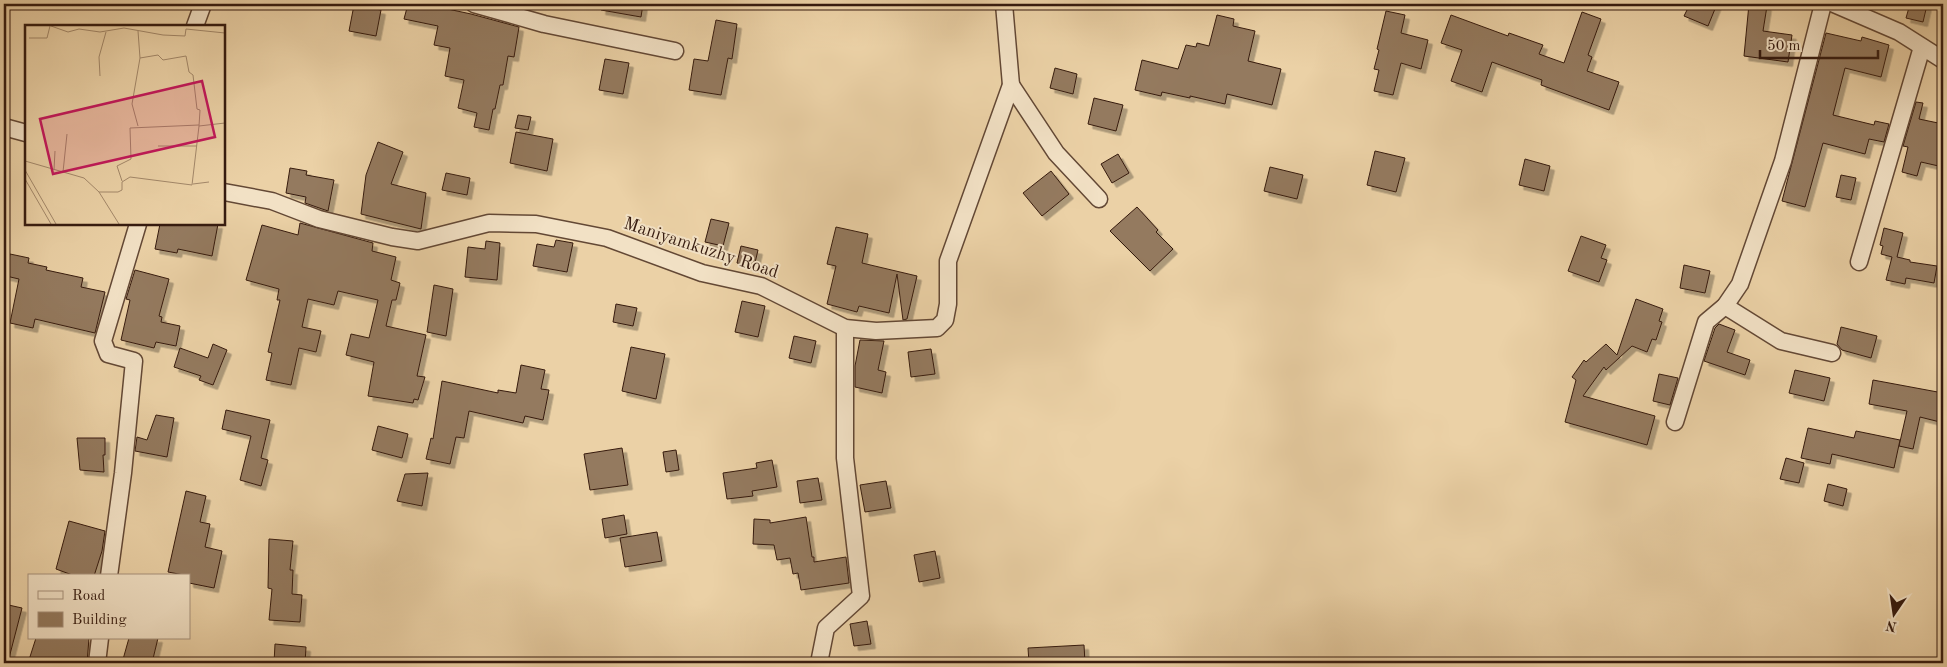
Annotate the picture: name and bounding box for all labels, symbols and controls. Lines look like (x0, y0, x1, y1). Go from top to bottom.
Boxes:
inset map (25, 25, 225, 225)
scale bar (1760, 28, 1877, 60)
text: 50 m (1767, 39, 1801, 54)
street label: Maniyamkuzhy Road (621, 214, 781, 282)
legend (28, 574, 190, 640)
text: Road (72, 589, 106, 604)
north arrow (1870, 590, 1920, 640)
text: Building (72, 613, 127, 628)
text: N (1884, 618, 1898, 634)

